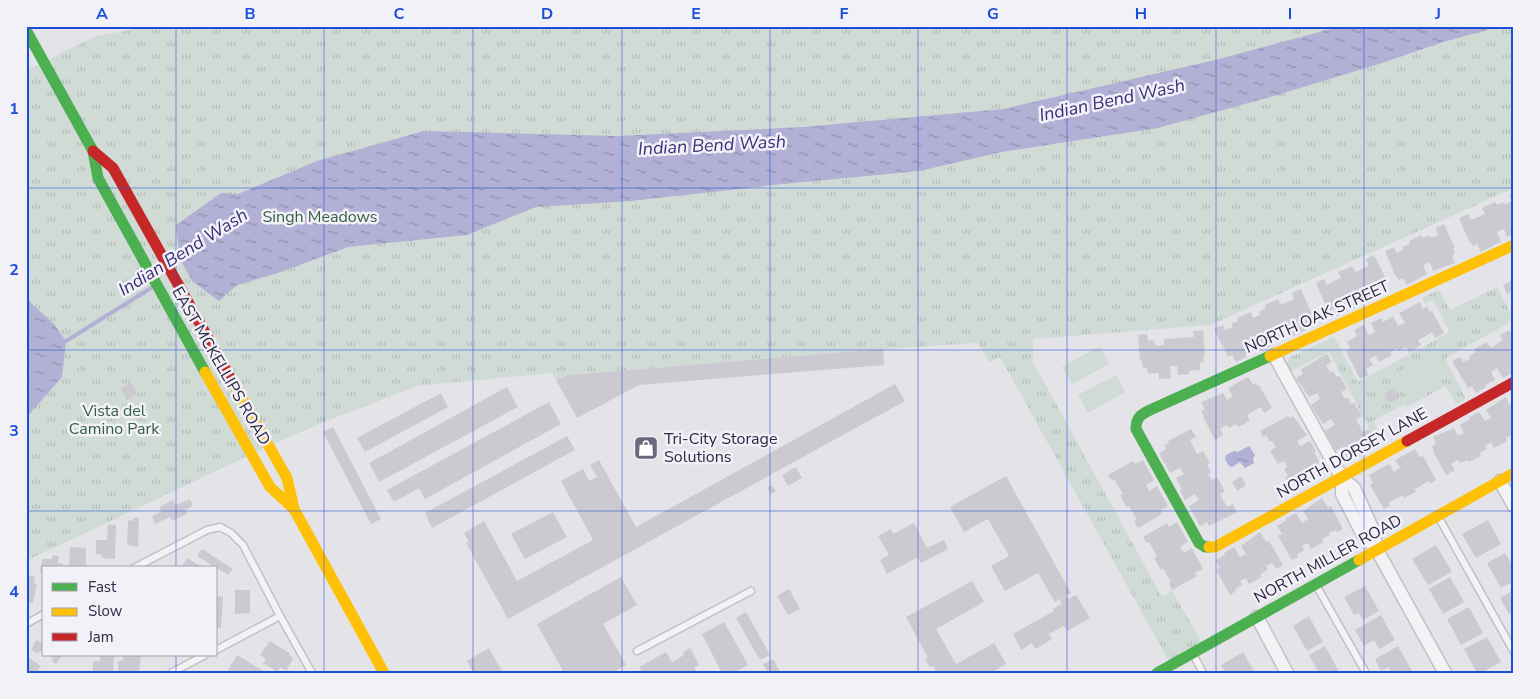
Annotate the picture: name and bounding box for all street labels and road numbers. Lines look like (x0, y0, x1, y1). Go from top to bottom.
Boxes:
street label: NORTH OAK STREET (1241, 275, 1393, 359)
street label: EAST MCKELLIPS ROAD (167, 283, 275, 449)
street label: NORTH DORSEY LANE (1273, 402, 1431, 504)
street label: NORTH MILLER ROAD (1250, 509, 1406, 609)

